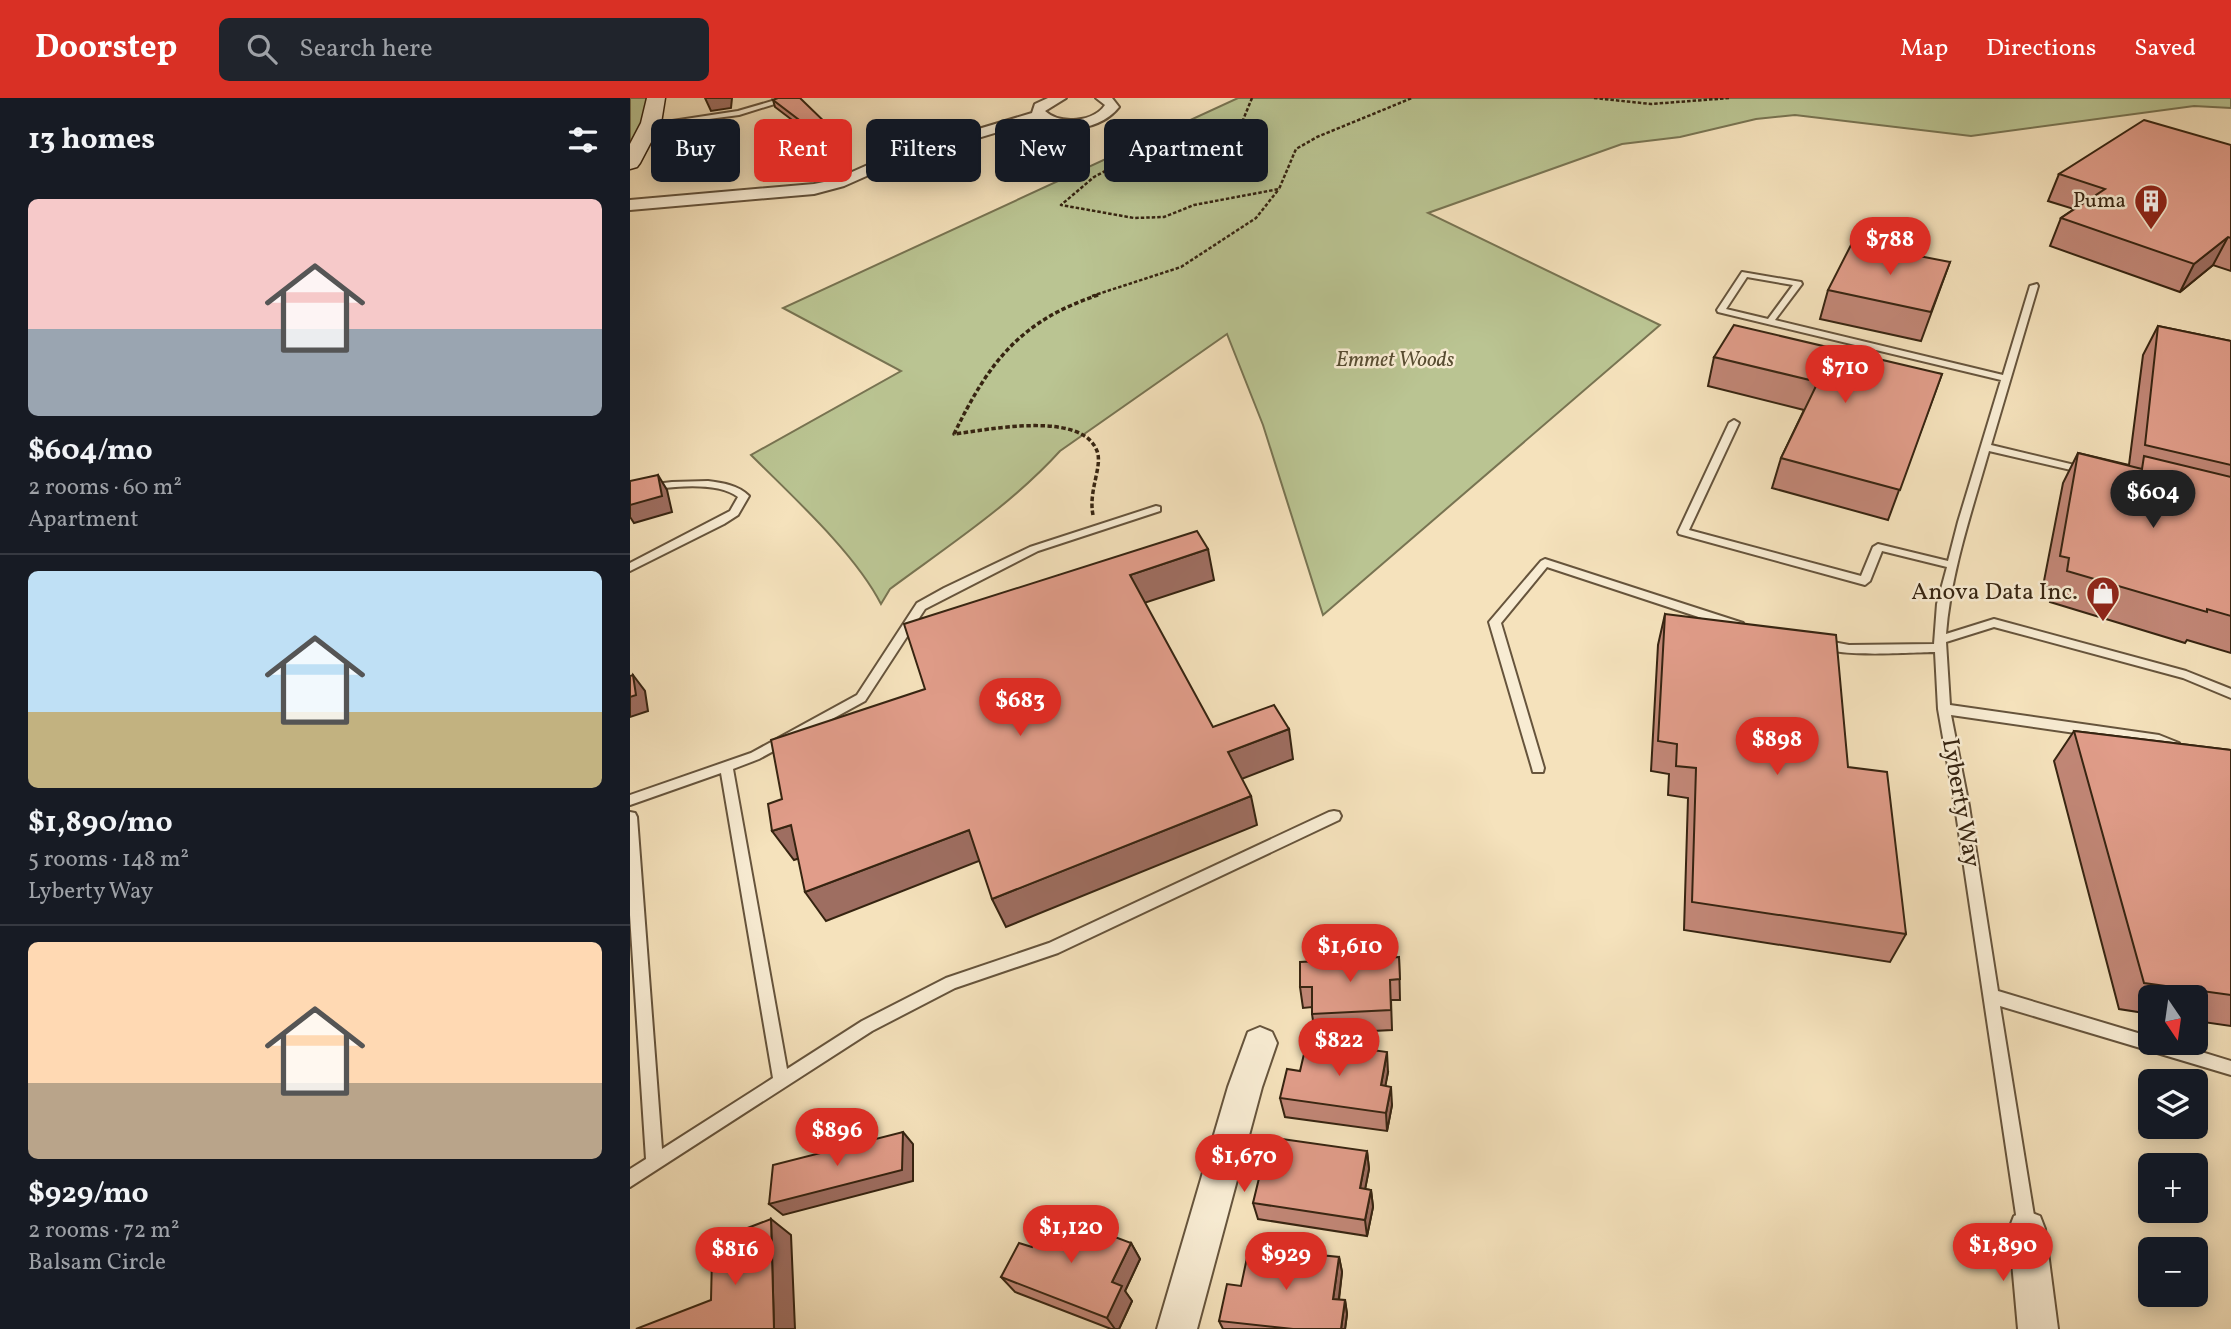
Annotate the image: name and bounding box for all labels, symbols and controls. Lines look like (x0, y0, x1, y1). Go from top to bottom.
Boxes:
search box (219, 18, 709, 81)
text: Doorstep (35, 26, 177, 72)
icon: search (243, 30, 281, 68)
text: Search here (299, 31, 433, 67)
text: Map (1900, 32, 1948, 66)
text: Directions (1986, 32, 2096, 66)
text: Saved (2134, 32, 2196, 66)
text: 13 homes (28, 119, 155, 161)
chip: Buy (651, 119, 740, 182)
chip: Rent (754, 119, 852, 182)
chip: Filters (866, 119, 981, 182)
chip: New (995, 119, 1090, 182)
chip: Apartment (1104, 119, 1268, 182)
icon: filters (564, 121, 602, 159)
building icon: Puma (2132, 182, 2170, 231)
place label: Puma (2073, 187, 2126, 216)
pin: $788 (1849, 218, 1931, 277)
text: $788 (1866, 224, 1914, 256)
icon: home (252, 245, 378, 371)
pin: $710 (1804, 345, 1886, 405)
park label: Emmet Woods (1336, 346, 1455, 375)
text: $710 (1821, 352, 1869, 384)
text: $604/mo (28, 430, 153, 472)
pin: $604 (2112, 470, 2194, 530)
text: 2 rooms · 60 m² (28, 472, 182, 504)
text: $604 (2126, 477, 2180, 509)
text: Apartment (28, 504, 139, 536)
shop icon: Anova Data Inc. (2084, 574, 2122, 623)
place label: Anova Data Inc. (1911, 576, 2078, 610)
icon: home (252, 617, 378, 743)
pin: $683 (979, 678, 1061, 738)
text: $683 (995, 685, 1045, 717)
pin: $898 (1736, 718, 1818, 777)
text: $898 (1752, 724, 1802, 756)
street label: Lyberty Way (1932, 736, 1988, 870)
text: $1,890/mo (28, 802, 173, 844)
text: 5 rooms · 148 m² (28, 844, 189, 876)
text: Lyberty Way (28, 876, 153, 908)
pin: $1,610 (1293, 924, 1407, 984)
text: $1,610 (1318, 931, 1382, 963)
north arrow (2138, 985, 2208, 1055)
map controls (2138, 985, 2208, 1307)
icon: home (252, 988, 378, 1114)
pin: $822 (1298, 1018, 1380, 1078)
text: $822 (1314, 1025, 1364, 1057)
button: layers (2138, 1069, 2208, 1139)
pin: $896 (796, 1108, 878, 1168)
text: $896 (811, 1115, 863, 1147)
pin: $1,670 (1187, 1134, 1301, 1194)
text: $1,670 (1211, 1141, 1277, 1173)
button: + (2138, 1153, 2208, 1223)
text: $929/mo (28, 1173, 149, 1215)
pin: $1,120 (1014, 1206, 1128, 1265)
text: $1,120 (1039, 1212, 1103, 1244)
text: 2 rooms · 72 m² (28, 1215, 179, 1247)
pin: $1,890 (1946, 1224, 2060, 1283)
pin: $816 (694, 1228, 776, 1287)
text: $1,890 (1969, 1230, 2037, 1262)
pin: $929 (1245, 1232, 1327, 1292)
text: $816 (711, 1234, 759, 1266)
button: − (2138, 1237, 2208, 1307)
text: $929 (1261, 1239, 1311, 1271)
text: Balsam Circle (28, 1247, 166, 1279)

